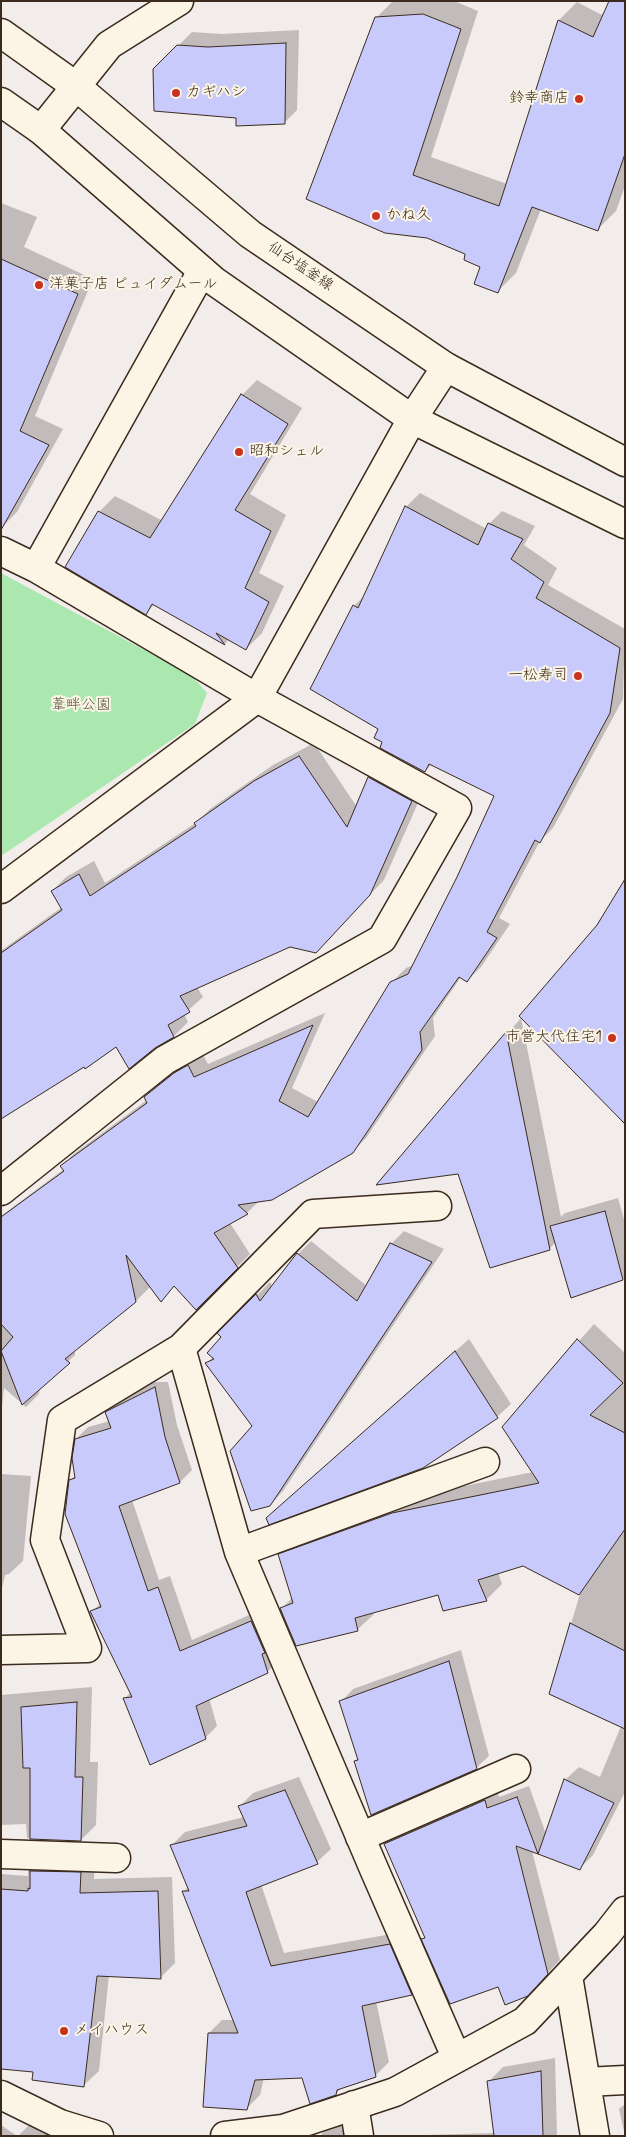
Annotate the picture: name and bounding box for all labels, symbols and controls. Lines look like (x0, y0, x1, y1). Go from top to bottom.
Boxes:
place label: カギハシ (186, 84, 246, 102)
marker: カギハシ (170, 87, 182, 99)
place label: 鈴幸商店 (509, 90, 569, 108)
marker: 鈴幸商店 (573, 93, 585, 105)
place label: かね久 (386, 207, 431, 225)
marker: かね久 (370, 210, 382, 222)
street label: 仙台塩釜線 (264, 239, 336, 295)
place label: 洋菓子店 ピュイダムール (49, 276, 217, 294)
marker: 洋菓子店 ピュイダムール (33, 279, 45, 291)
place label: 昭和シェル (249, 443, 324, 461)
marker: 昭和シェル (233, 446, 245, 458)
place label: 一松寿司 (508, 667, 568, 685)
marker: 一松寿司 (572, 670, 584, 682)
park label: 葦畔公園 (51, 697, 111, 715)
place label: 市営大代住宅1 (505, 1029, 602, 1047)
marker: 市営大代住宅1 (606, 1032, 618, 1044)
place label: メイハウス (74, 2022, 149, 2040)
marker: メイハウス (58, 2025, 70, 2037)

